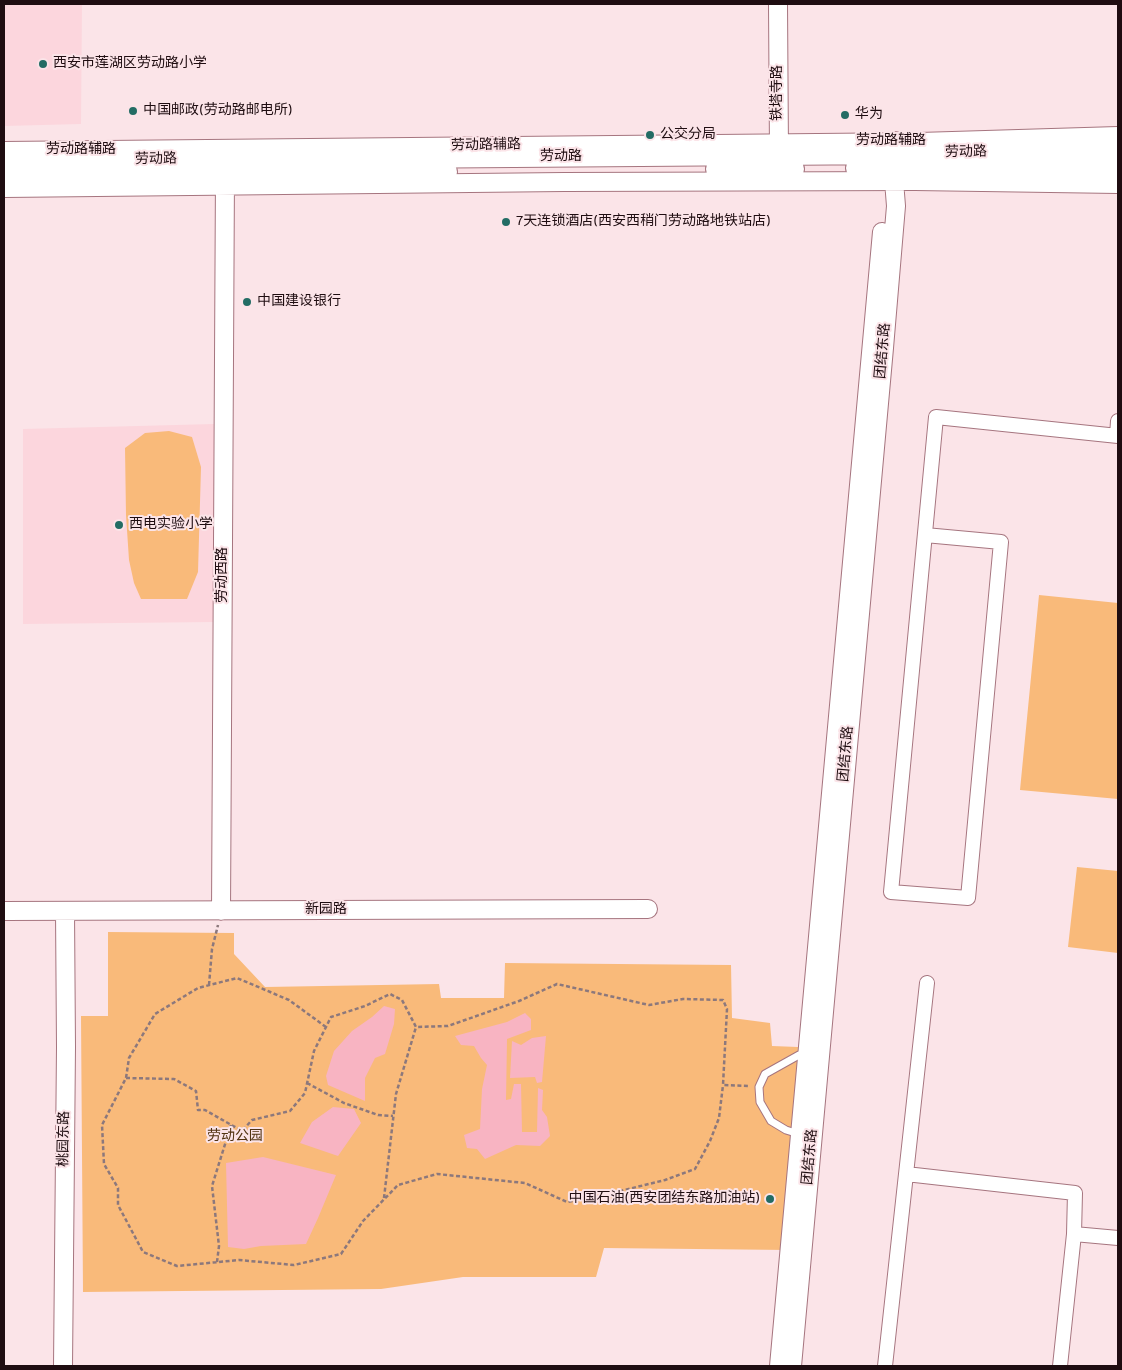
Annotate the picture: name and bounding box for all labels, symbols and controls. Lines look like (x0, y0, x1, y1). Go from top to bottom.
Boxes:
place label: 西安市莲湖区劳动路小学 (53, 56, 207, 72)
marker: 西安市莲湖区劳动路小学 (37, 58, 49, 70)
street label: 铁塔寺路 (770, 65, 786, 121)
place label: 中国邮政(劳动路邮电所) (143, 103, 293, 119)
marker: 中国邮政(劳动路邮电所) (127, 105, 139, 117)
place label: 华为 (855, 107, 883, 123)
marker: 华为 (839, 109, 851, 121)
place label: 公交分局 (660, 127, 716, 143)
marker: 公交分局 (644, 129, 656, 141)
street label: 劳动路辅路 (856, 133, 926, 149)
street label: 劳动路辅路 (451, 137, 521, 155)
street label: 劳动路辅路 (46, 142, 116, 158)
street label: 劳动路 (945, 144, 987, 162)
street label: 劳动路 (540, 149, 582, 165)
street label: 劳动路 (135, 151, 177, 169)
place label: 7天连锁酒店(西安西稍门劳动路地铁站店) (516, 214, 771, 230)
marker: 7天连锁酒店(西安西稍门劳动路地铁站店) (500, 216, 512, 228)
place label: 中国建设银行 (257, 294, 341, 310)
marker: 中国建设银行 (241, 296, 253, 308)
street label: 团结东路 (873, 322, 895, 380)
place label: 西电实验小学 (129, 517, 213, 533)
marker: 西电实验小学 (113, 519, 125, 531)
street label: 劳动西路 (215, 547, 231, 603)
street label: 团结东路 (836, 725, 858, 783)
street label: 新园路 (305, 902, 347, 918)
street label: 桃园东路 (56, 1111, 74, 1167)
street label: 团结东路 (800, 1128, 822, 1186)
park label: 劳动公园 (207, 1129, 263, 1145)
place label: 中国石油(西安团结东路加油站) (568, 1191, 760, 1207)
marker: 中国石油(西安团结东路加油站) (764, 1193, 776, 1205)

